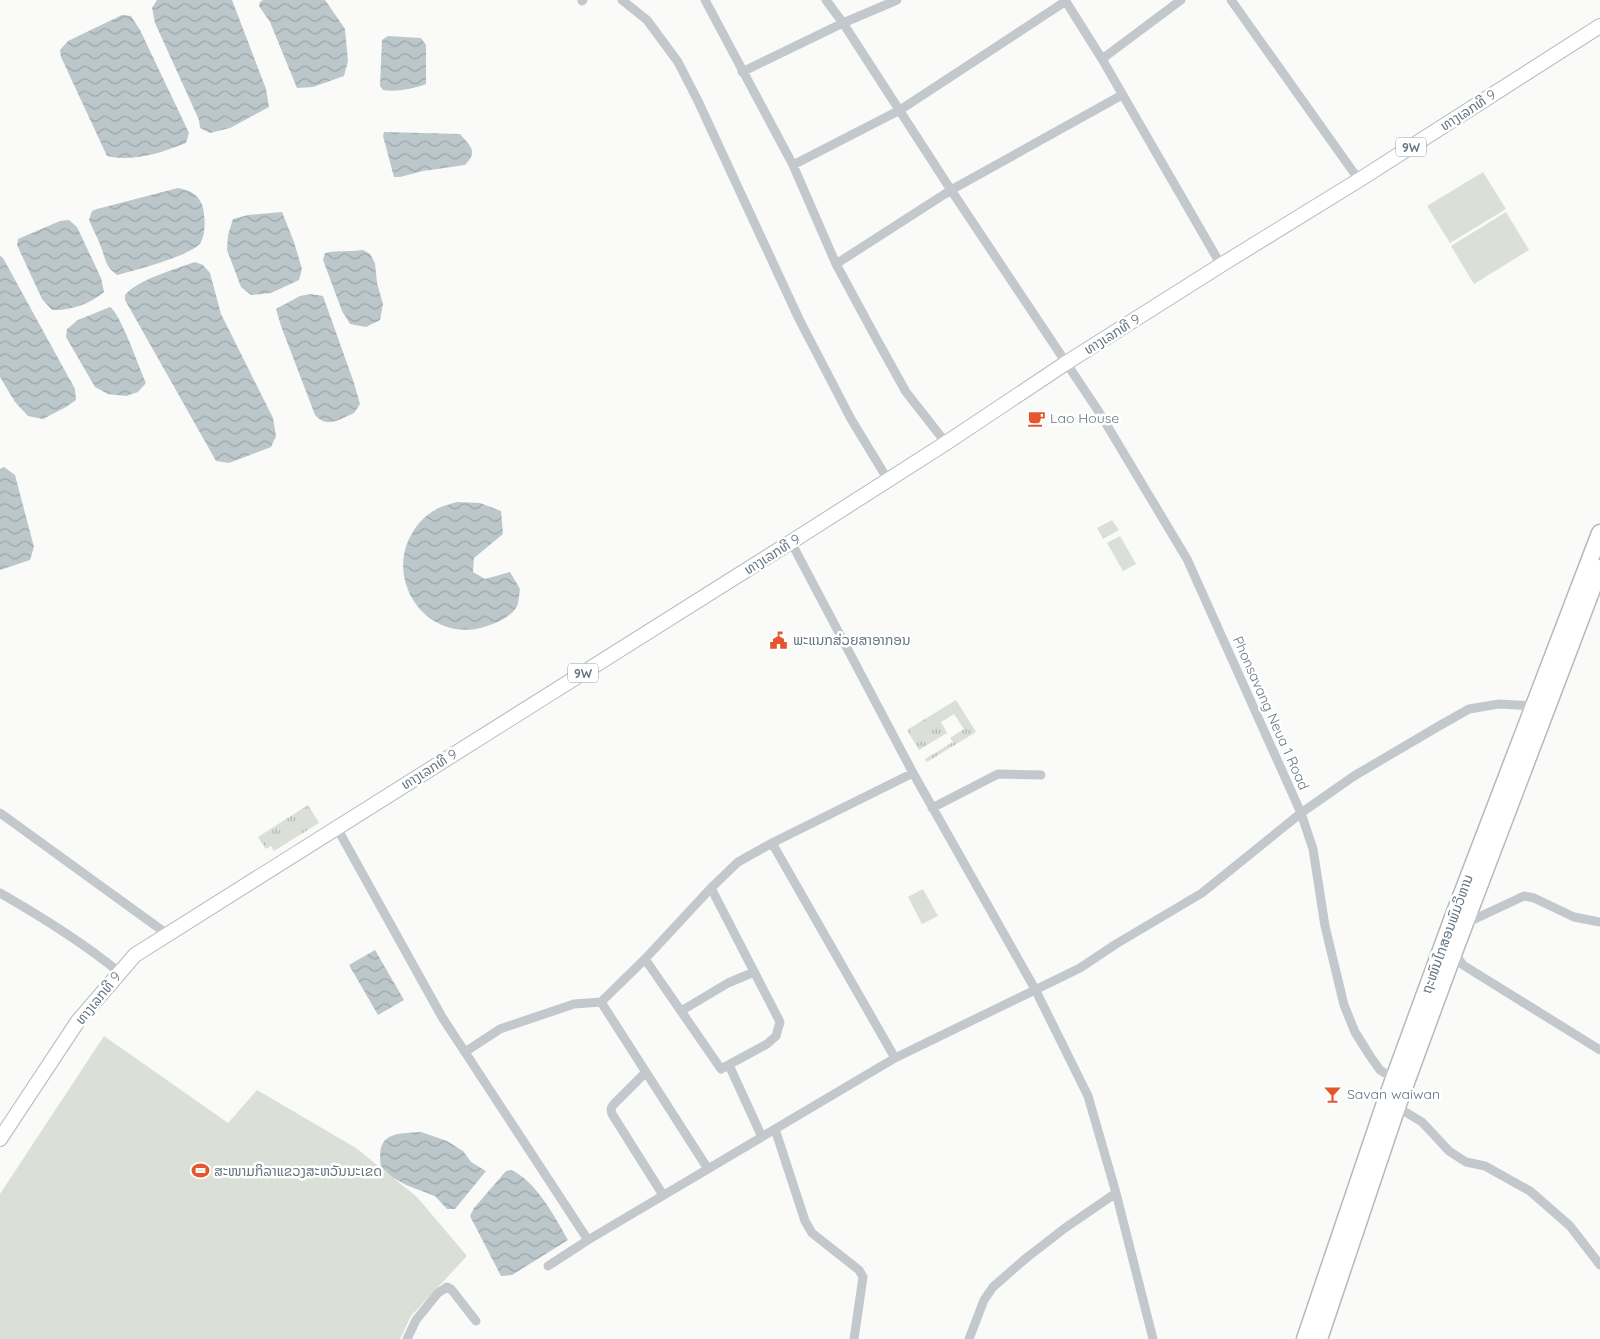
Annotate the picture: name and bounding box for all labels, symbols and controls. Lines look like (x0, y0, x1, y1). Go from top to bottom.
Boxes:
street label: ທາງເລກທີ 9 (1437, 85, 1499, 135)
road number: 9W (1396, 138, 1426, 156)
street label: ທາງເລກທີ 9 (1081, 310, 1144, 358)
cafe icon: Lao House (1026, 408, 1046, 428)
place label: Lao House (1050, 409, 1119, 427)
street label: ທາງເລກທີ 9 (741, 530, 804, 578)
public building icon: ພະແນກສ່ວຍສາອາກອນ (769, 630, 789, 650)
place label: ພະແນກສ່ວຍສາອາກອນ (793, 631, 911, 649)
street label: Phonsavang Neua 1 Road (1229, 633, 1313, 793)
road number: 9W (568, 664, 598, 682)
street label: ທາງເລກທີ 9 (398, 745, 461, 793)
street label: ຖະໜົນໄກສອນພົມວິຫານ (1417, 872, 1477, 996)
street label: ທາງເລກທີ 9 (71, 968, 125, 1028)
bar icon: Savan waiwan (1323, 1084, 1343, 1104)
place label: Savan waiwan (1347, 1085, 1440, 1103)
sports icon: ສະໜາມກິລາແຂວງສະຫວັນນະເຂດ (190, 1161, 210, 1181)
place label: ສະໜາມກິລາແຂວງສະຫວັນນະເຂດ (214, 1162, 382, 1180)

